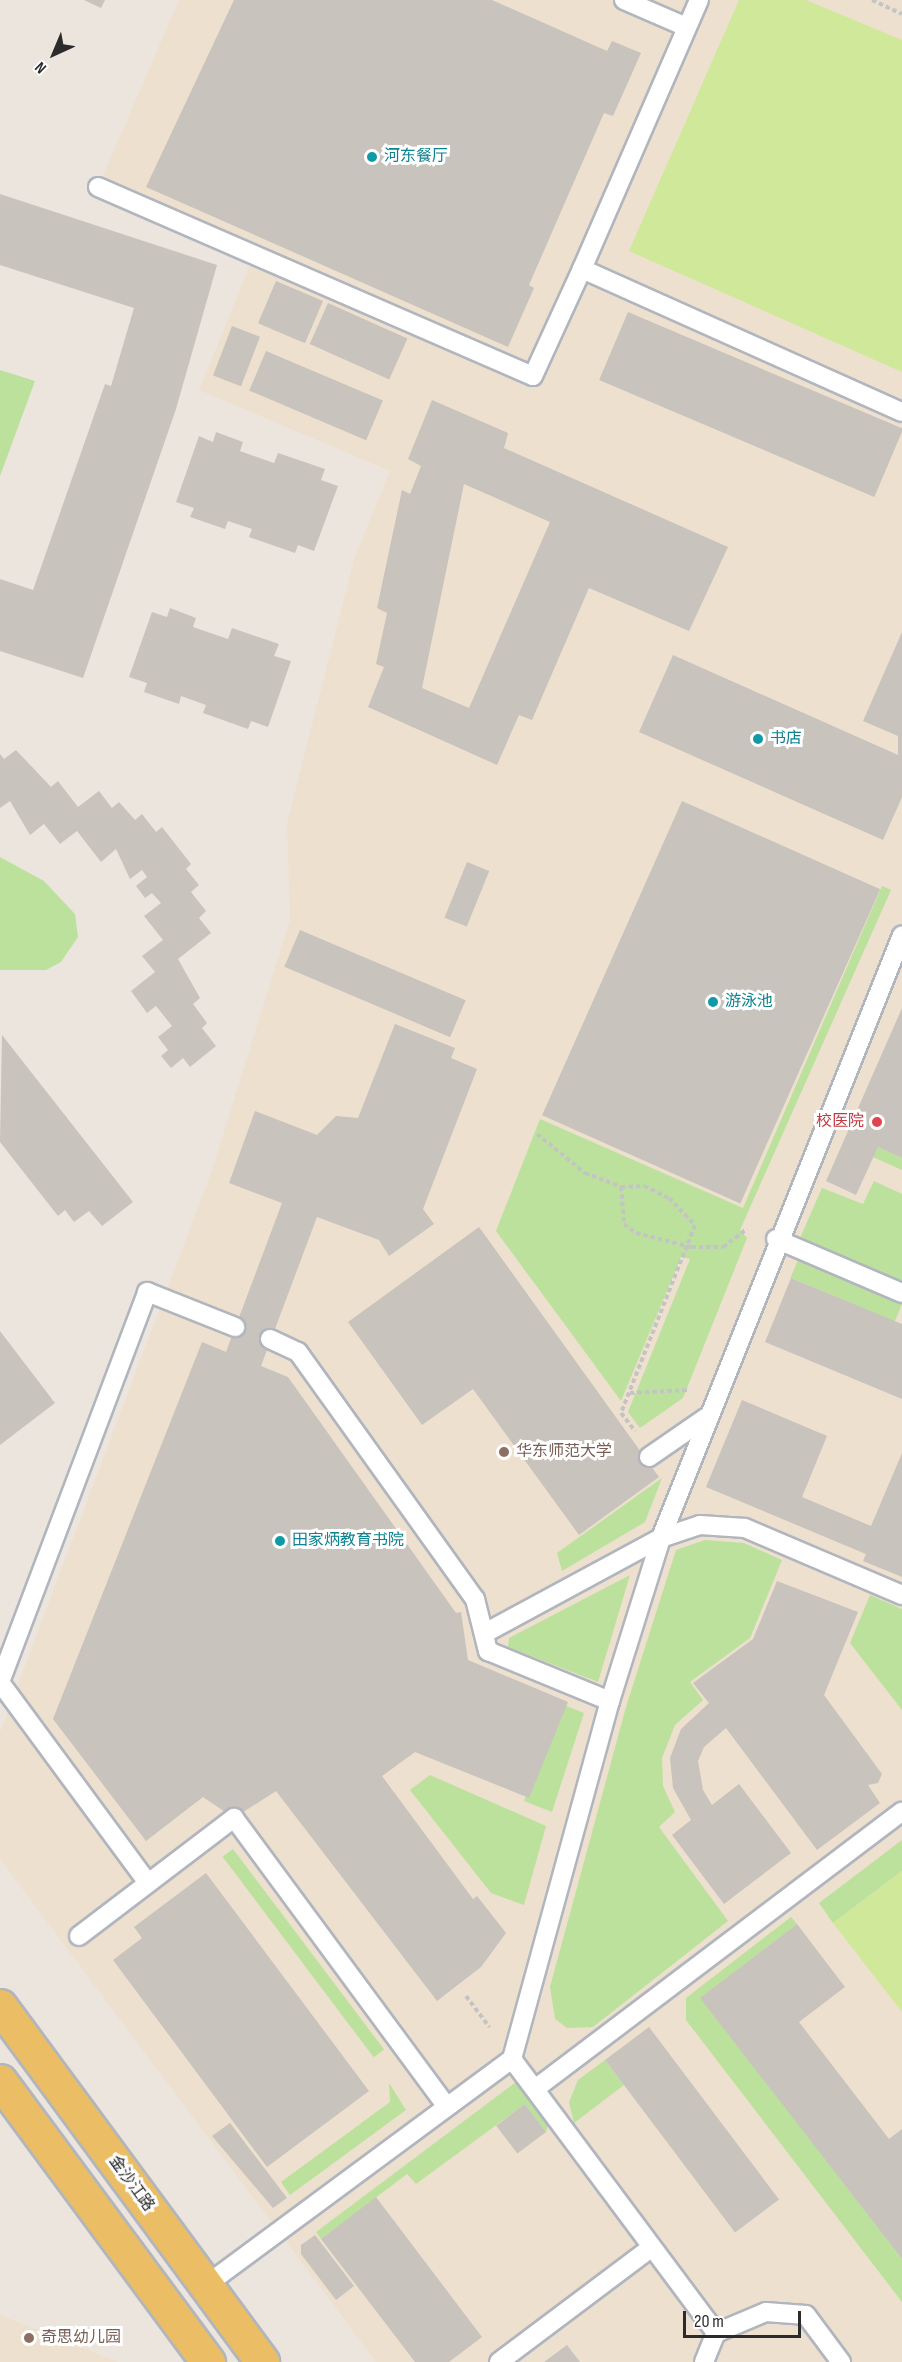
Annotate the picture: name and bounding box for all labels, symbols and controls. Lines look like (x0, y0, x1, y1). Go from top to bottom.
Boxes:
north arrow (24, 24, 84, 84)
text: N (31, 58, 51, 77)
place label: 河东餐厅 (384, 147, 448, 167)
marker: 河东餐厅 (365, 150, 379, 164)
place label: 书店 (770, 729, 802, 749)
marker: 书店 (751, 732, 765, 746)
place label: 游泳池 (725, 992, 773, 1012)
marker: 游泳池 (706, 995, 720, 1009)
place label: 校医院 (816, 1112, 864, 1132)
marker: 校医院 (868, 1113, 886, 1131)
place label: 华东师范大学 (516, 1442, 612, 1462)
marker: 华东师范大学 (497, 1445, 511, 1459)
place label: 田家炳教育书院 (292, 1531, 404, 1551)
marker: 田家炳教育书院 (273, 1534, 287, 1548)
street label: 金沙江路 (104, 2152, 158, 2216)
scale bar (686, 2299, 804, 2337)
text: 20 m (694, 2311, 724, 2332)
place label: 奇思幼儿园 (41, 2328, 121, 2348)
marker: 奇思幼儿园 (22, 2331, 36, 2345)

